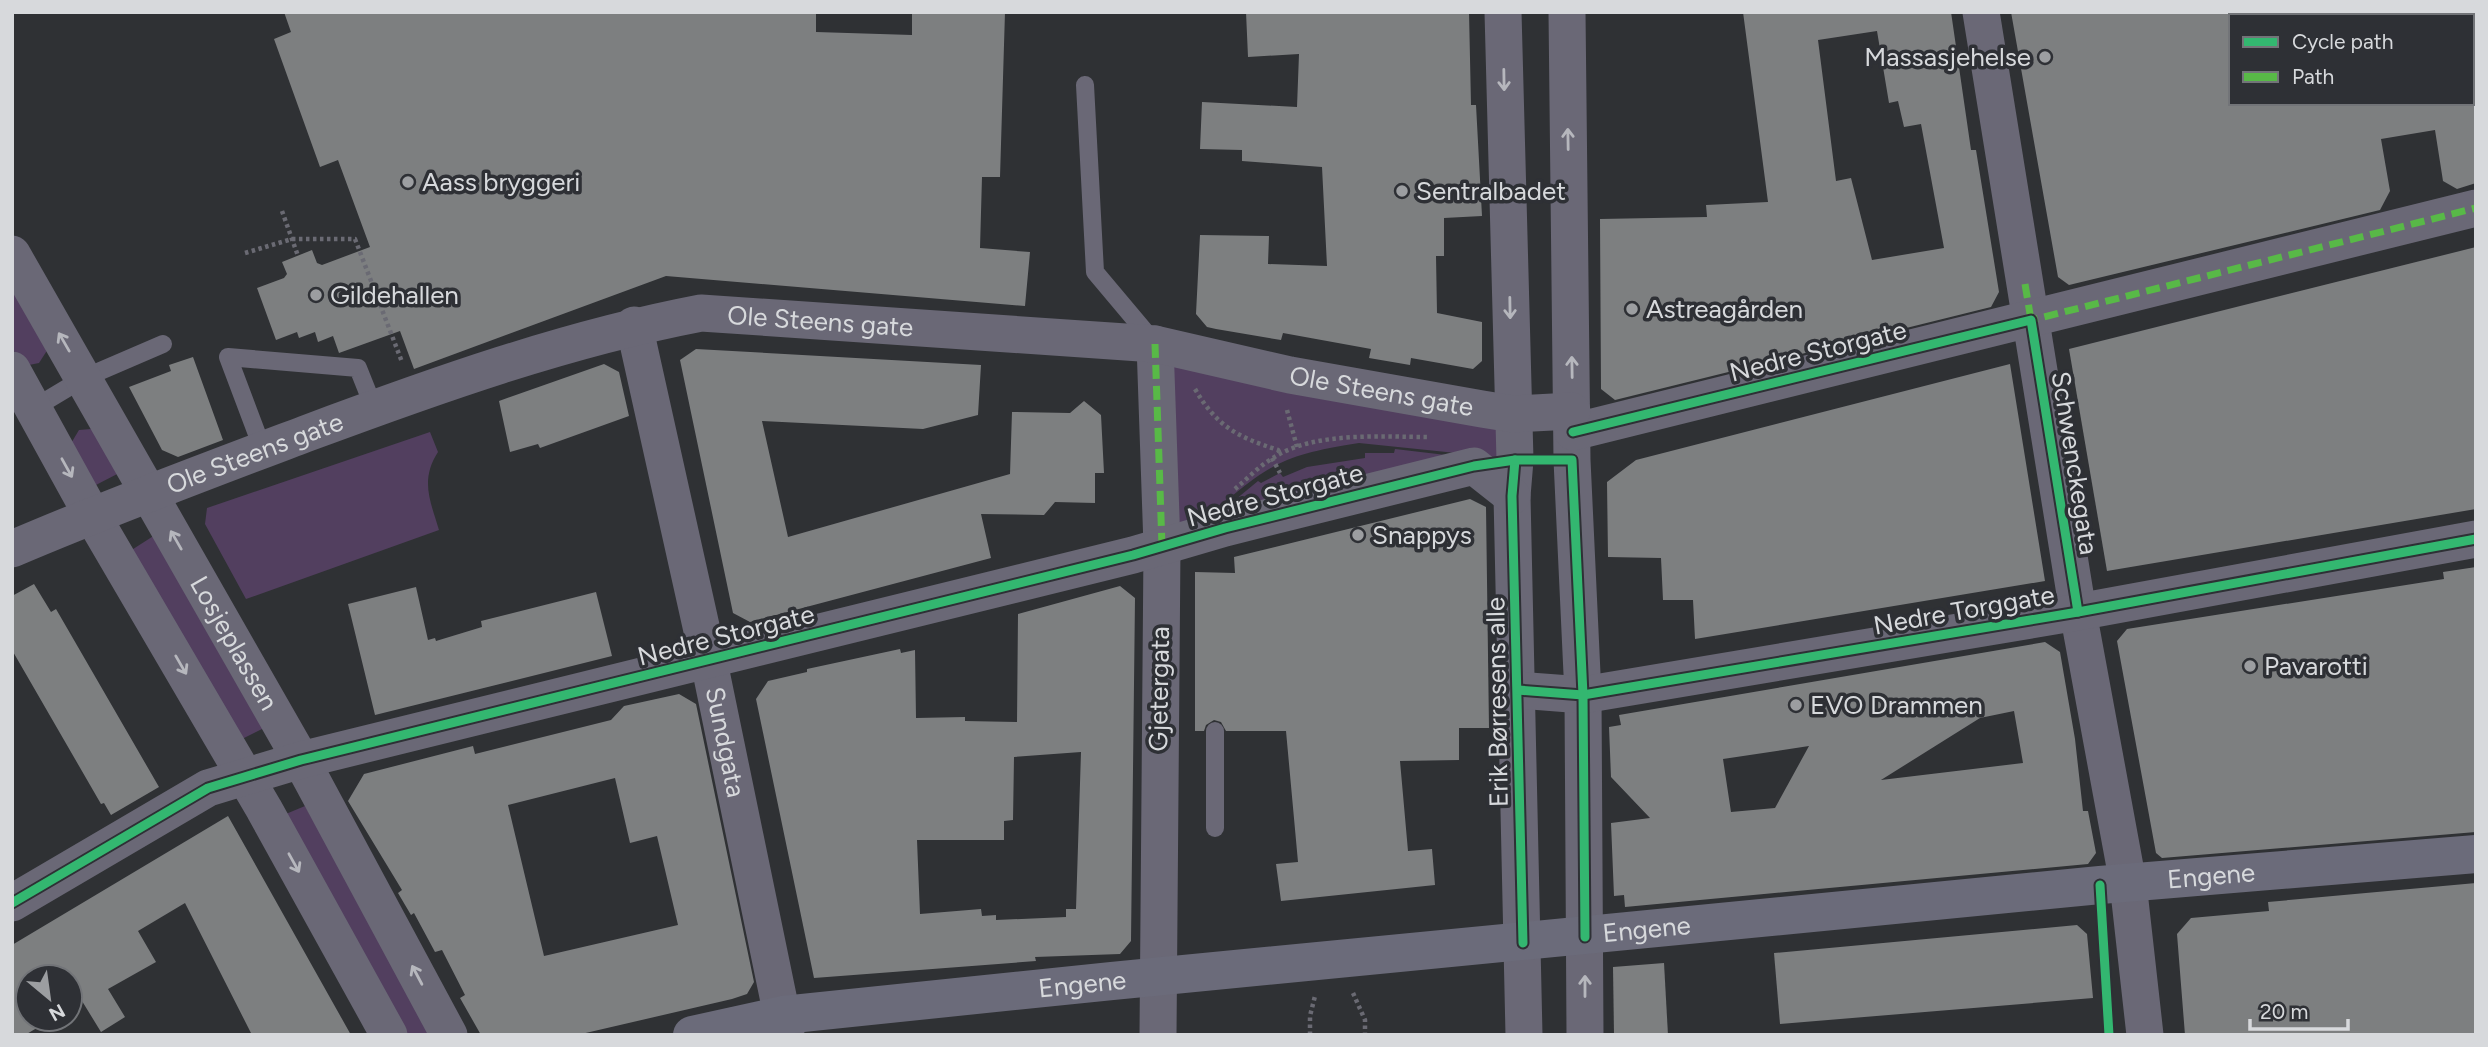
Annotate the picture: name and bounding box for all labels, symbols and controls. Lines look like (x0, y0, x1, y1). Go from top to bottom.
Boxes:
legend (2229, 14, 2474, 105)
text: Cycle path (2292, 29, 2393, 54)
place label: Massasjehelse (1864, 41, 2031, 73)
marker: Massasjehelse (2037, 49, 2053, 65)
text: Path (2292, 64, 2334, 89)
one-way arrow (1498, 69, 1511, 92)
one-way arrow (1561, 128, 1575, 151)
place label: Aass bryggeri (422, 166, 580, 198)
marker: Aass bryggeri (400, 174, 416, 190)
place label: Sentralbadet (1416, 175, 1566, 207)
marker: Sentralbadet (1394, 183, 1410, 199)
place label: Gildehallen (330, 279, 459, 311)
marker: Gildehallen (308, 287, 324, 303)
place label: Astreagården (1646, 293, 1803, 325)
one-way arrow (1503, 296, 1517, 319)
street label: Ole Steens gate (726, 299, 914, 343)
marker: Astreagården (1624, 301, 1640, 317)
street label: Nedre Storgate (1726, 314, 1910, 388)
one-way arrow (56, 333, 70, 353)
one-way arrow (1565, 356, 1578, 379)
street label: Ole Steens gate (1287, 359, 1476, 423)
street label: Schwenckegata (2045, 369, 2105, 557)
street label: Ole Steens gate (162, 405, 347, 501)
street label: Nedre Storgate (1183, 456, 1367, 534)
one-way arrow (61, 457, 74, 478)
place label: Snappys (1372, 519, 1472, 551)
marker: Snappys (1350, 527, 1366, 543)
one-way arrow (169, 530, 182, 551)
street label: Losjeplassen (183, 570, 285, 716)
street label: Nedre Torggate (1871, 578, 2057, 642)
street label: Erik Børresens alle (1479, 597, 1515, 807)
street label: Nedre Storgate (634, 598, 818, 672)
street label: Gjetergata (1142, 626, 1176, 752)
place label: Pavarotti (2264, 650, 2368, 682)
one-way arrow (174, 655, 188, 675)
marker: Pavarotti (2242, 658, 2258, 674)
street label: Sundgata (699, 684, 753, 800)
place label: EVO Drammen (1810, 689, 1983, 721)
marker: EVO Drammen (1788, 697, 1804, 713)
one-way arrow (287, 852, 301, 872)
street label: Engene (2166, 856, 2256, 895)
street label: Engene (1601, 909, 1692, 949)
north arrow (14, 963, 84, 1033)
street label: Engene (1037, 964, 1128, 1005)
one-way arrow (410, 965, 424, 985)
one-way arrow (1578, 974, 1592, 997)
scale bar (2250, 988, 2348, 1032)
text: N (45, 999, 69, 1026)
text: 20 m (2260, 999, 2308, 1024)

